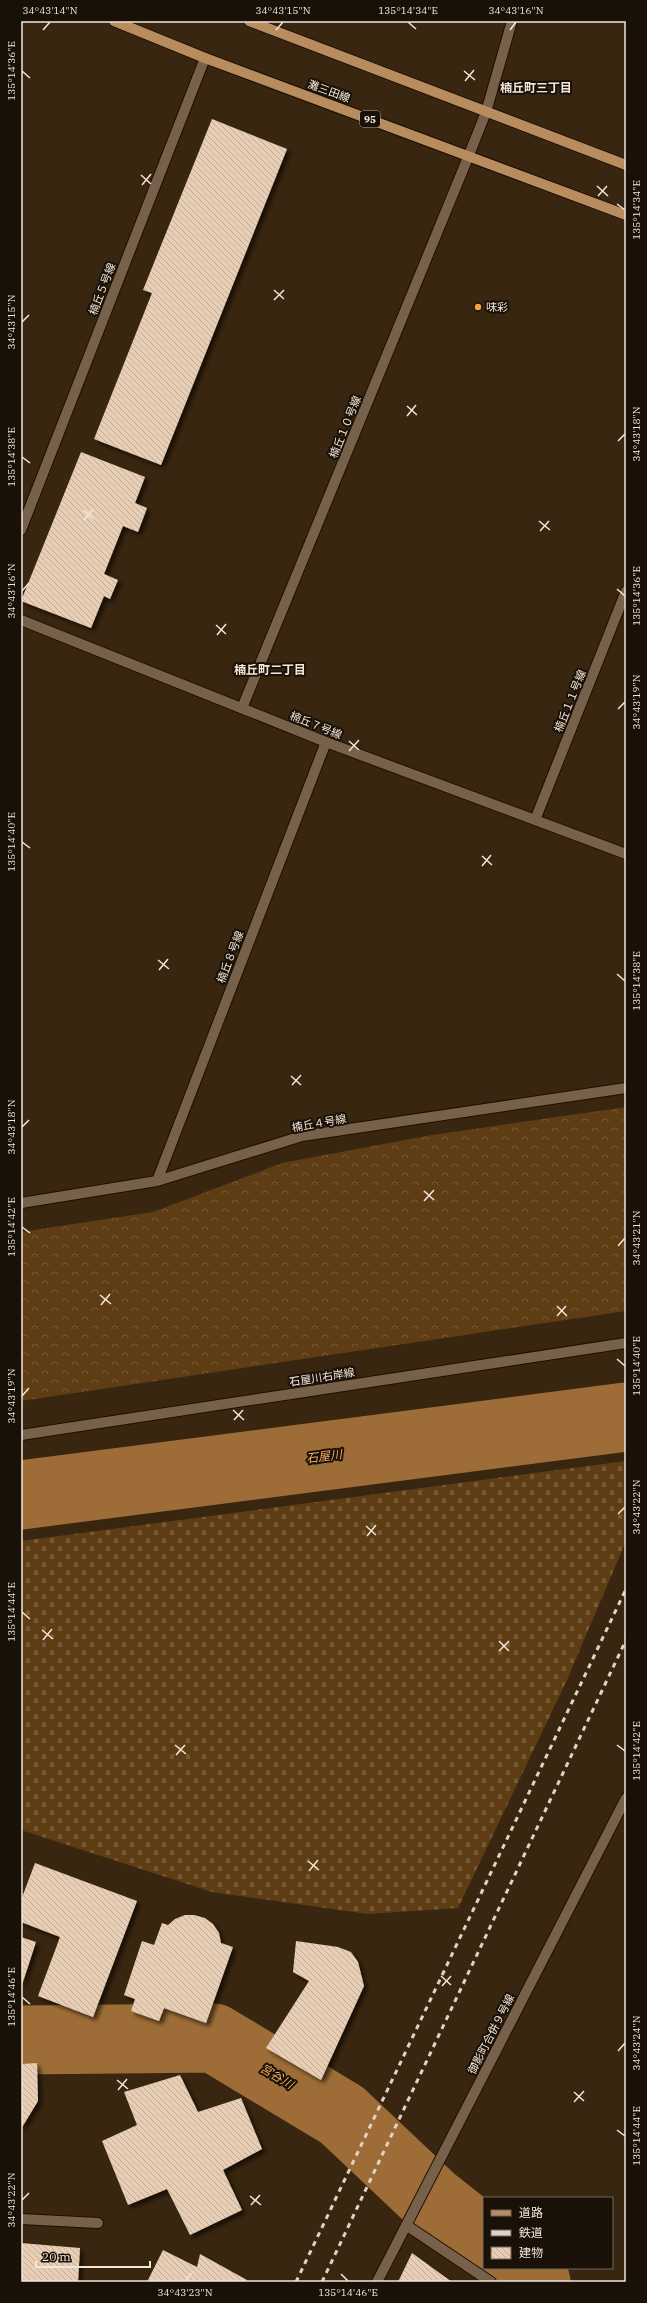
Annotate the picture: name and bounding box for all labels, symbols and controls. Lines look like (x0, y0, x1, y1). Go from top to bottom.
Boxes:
text: 34°43'14"N (23, 4, 78, 17)
text: 34°43'15"N (256, 4, 311, 17)
text: 135°14'34"E (378, 4, 438, 17)
text: 34°43'16"N (489, 4, 544, 17)
text: 135°14'36"E (5, 41, 18, 101)
street label: 灘三田線 (306, 77, 352, 105)
district label: 楠丘町三丁目 (500, 80, 572, 95)
road number: 95 (360, 111, 380, 127)
text: 135°14'34"E (630, 180, 643, 240)
street label: 楠丘５号線 (86, 261, 118, 317)
text: 34°43'15"N (5, 294, 18, 350)
place label: 味彩 (486, 300, 508, 314)
marker: 味彩 (473, 302, 483, 312)
street label: 楠丘１０号線 (326, 394, 364, 460)
text: 34°43'18"N (630, 406, 643, 462)
text: 135°14'38"E (5, 427, 18, 487)
text: 34°43'16"N (5, 563, 18, 619)
text: 135°14'36"E (630, 566, 643, 626)
district label: 楠丘町二丁目 (234, 662, 306, 677)
street label: 楠丘１１号線 (551, 668, 589, 734)
text: 34°43'19"N (630, 674, 643, 730)
street label: 楠丘７号線 (288, 708, 344, 742)
text: 135°14'40"E (5, 812, 18, 872)
street label: 楠丘８号線 (214, 929, 246, 985)
text: 135°14'38"E (630, 951, 643, 1011)
text: 34°43'18"N (5, 1099, 18, 1155)
street label: 楠丘４号線 (291, 1111, 347, 1135)
text: 135°14'42"E (5, 1197, 18, 1257)
text: 34°43'21"N (630, 1210, 643, 1266)
text: 135°14'40"E (630, 1336, 643, 1396)
street label: 石屋川右岸線 (288, 1365, 356, 1389)
text: 34°43'19"N (5, 1368, 18, 1424)
water label: 石屋川 (305, 1446, 345, 1466)
text: 34°43'22"N (630, 1479, 643, 1535)
text: 135°14'44"E (5, 1582, 18, 1642)
text: 135°14'42"E (630, 1721, 643, 1781)
text: 135°14'46"E (5, 1967, 18, 2027)
street label: 御影町合併９号線 (464, 1992, 517, 2077)
text: 34°43'24"N (630, 2015, 643, 2071)
water label: 宮谷川 (258, 2060, 298, 2093)
text: 135°14'44"E (630, 2106, 643, 2166)
text: 34°43'22"N (5, 2172, 18, 2228)
legend (483, 2197, 613, 2269)
text: 道路 (519, 2205, 543, 2220)
text: 鉄道 (519, 2225, 543, 2240)
scale bar (36, 2243, 150, 2269)
text: 建物 (519, 2245, 543, 2260)
text: 20 m (42, 2249, 71, 2264)
text: 34°43'23"N (158, 2286, 213, 2299)
text: 135°14'46"E (318, 2286, 378, 2299)

